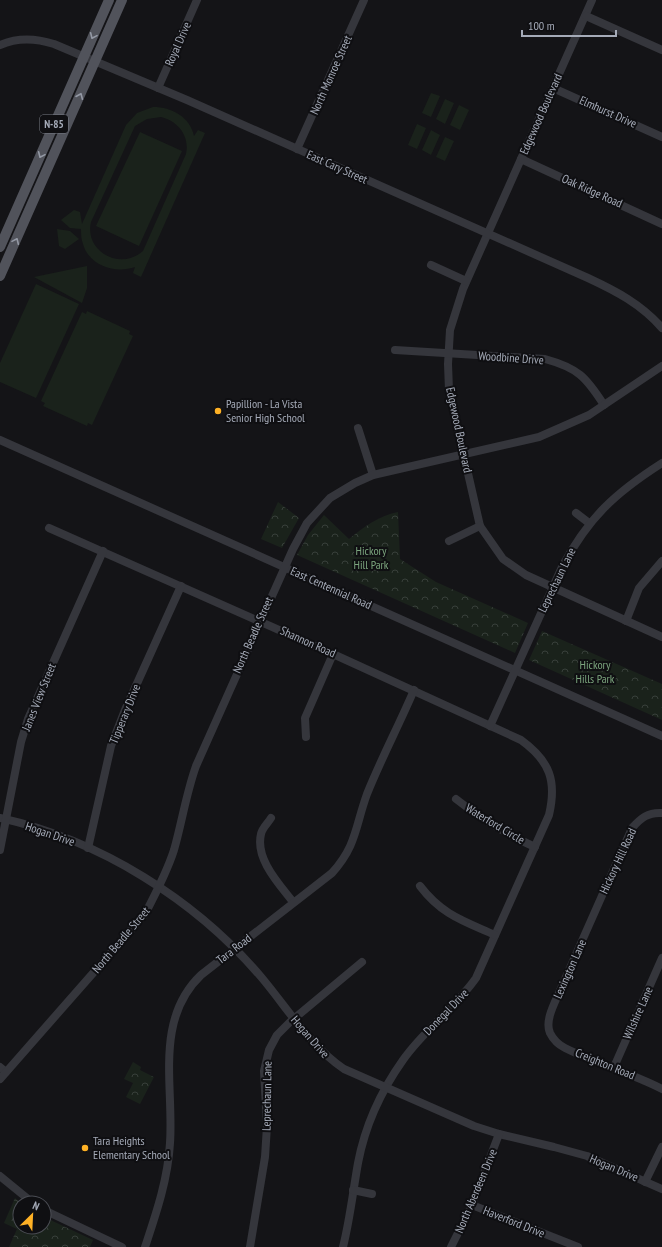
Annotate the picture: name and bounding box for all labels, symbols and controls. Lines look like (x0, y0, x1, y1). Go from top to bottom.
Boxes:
scale bar (522, 12, 616, 38)
text: 100 m (528, 18, 555, 33)
street label: Royal Drive (161, 19, 194, 68)
one-way arrow (90, 31, 98, 39)
street label: North Monroe Street (306, 32, 355, 117)
street label: Edgewood Boulevard (516, 71, 565, 157)
street label: Elmhurst Drive (577, 92, 639, 131)
one-way arrow (75, 93, 83, 101)
road number: N-85 (40, 115, 68, 133)
street label: East Cary Street (305, 147, 371, 187)
one-way arrow (37, 151, 45, 158)
street label: Oak Ridge Road (559, 170, 625, 211)
one-way arrow (11, 237, 19, 245)
street label: Woodbine Drive (478, 348, 544, 367)
street label: Edgewood Boulevard (443, 386, 476, 474)
place label: Papillion - La Vista Senior High School (226, 396, 305, 425)
marker: Papillion - La Vista Senior High School (213, 406, 223, 416)
park label: Hickory Hill Park (353, 543, 389, 572)
street label: Leprechaun Lane (534, 545, 579, 615)
street label: East Centennial Road (288, 563, 374, 612)
street label: North Beadle Street (229, 594, 276, 675)
street label: Shannon Road (278, 623, 338, 660)
park label: Hickory Hills Park (575, 657, 615, 686)
street label: Janes View Street (18, 660, 59, 734)
street label: Tipperary Drive (106, 682, 143, 746)
street label: Waterford Circle (463, 800, 528, 847)
street label: Hogan Drive (24, 818, 77, 849)
street label: Hickory Hill Road (596, 826, 639, 896)
street label: North Beadle Street (88, 903, 153, 976)
street label: Tara Road (213, 930, 254, 967)
street label: Lexington Lane (550, 937, 589, 1001)
street label: Wilshire Lane (619, 984, 656, 1041)
street label: Donegal Drive (420, 985, 471, 1038)
street label: Hogan Drive (288, 1012, 333, 1061)
street label: Creighton Road (573, 1045, 637, 1082)
street label: Leprechaun Lane (258, 1061, 275, 1131)
place label: Tara Heights Elementary School (93, 1133, 170, 1162)
marker: Tara Heights Elementary School (80, 1143, 90, 1153)
street label: North Aberdeen Drive (451, 1147, 500, 1235)
street label: Hogan Drive (588, 1151, 641, 1184)
north arrow (12, 1195, 52, 1235)
text: N (31, 1198, 42, 1213)
street label: Haverford Drive (481, 1202, 547, 1241)

